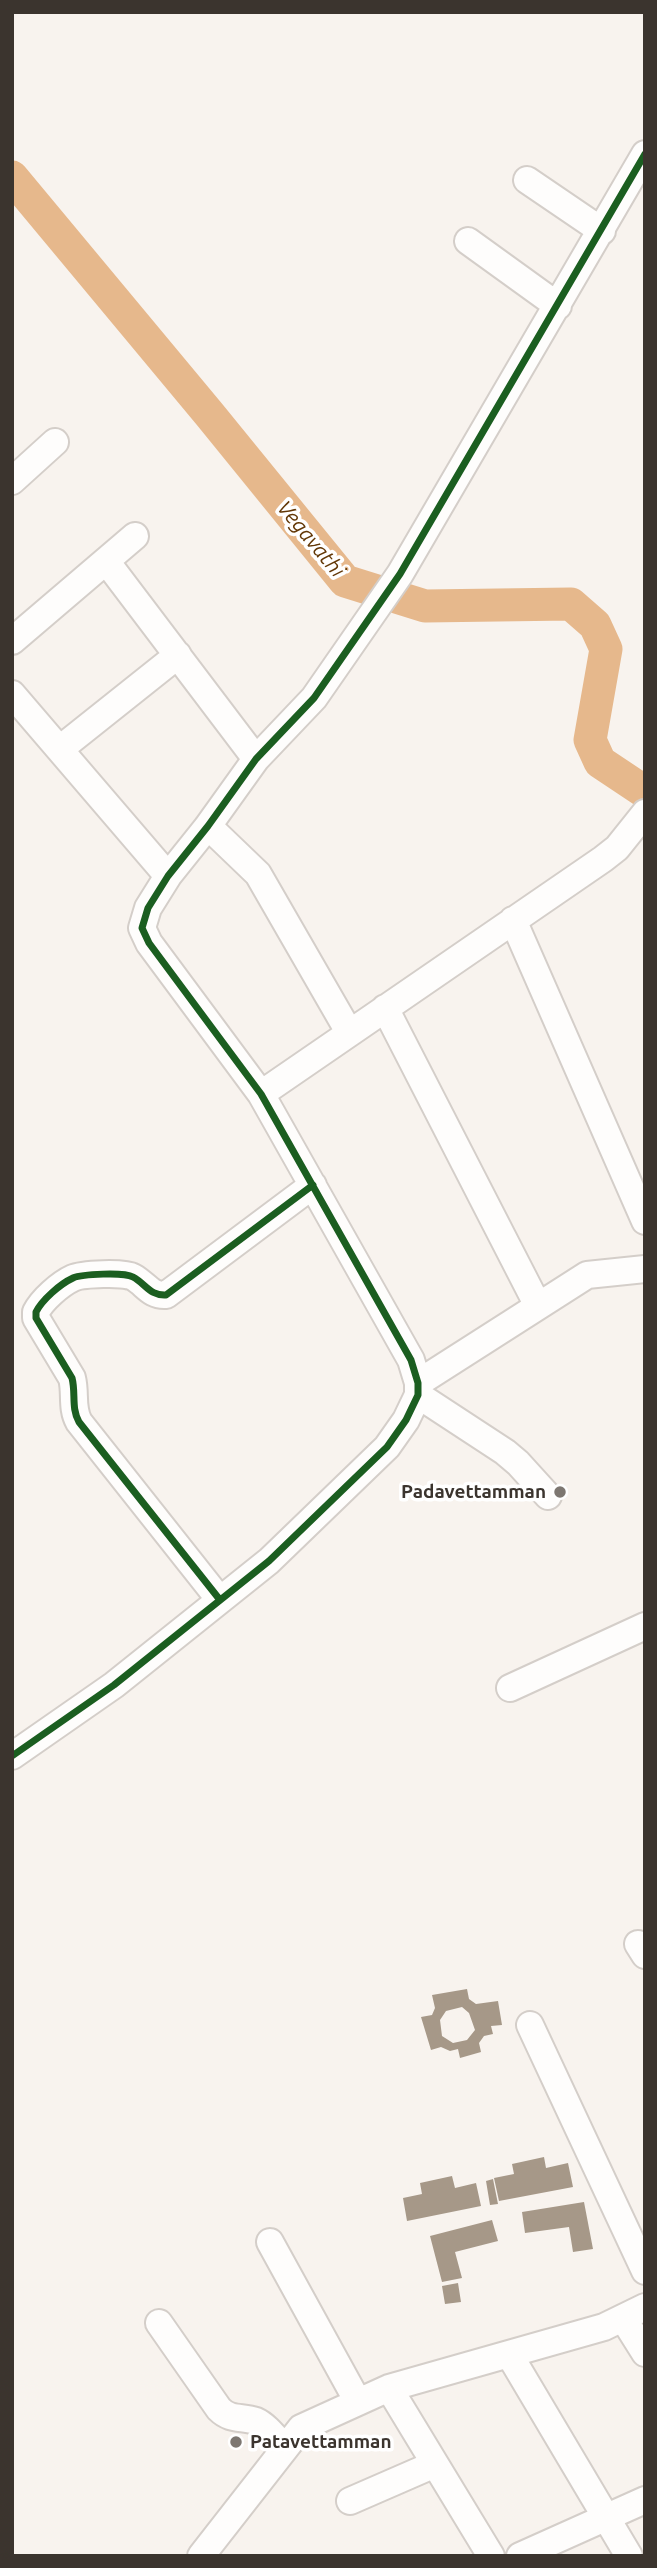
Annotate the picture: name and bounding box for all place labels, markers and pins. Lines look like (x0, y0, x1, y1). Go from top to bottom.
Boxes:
place label: Padavettamman (401, 1481, 546, 1503)
marker: Padavettamman (552, 1484, 568, 1500)
place label: Patavettamman (250, 2431, 392, 2453)
marker: Patavettamman (228, 2434, 244, 2450)

